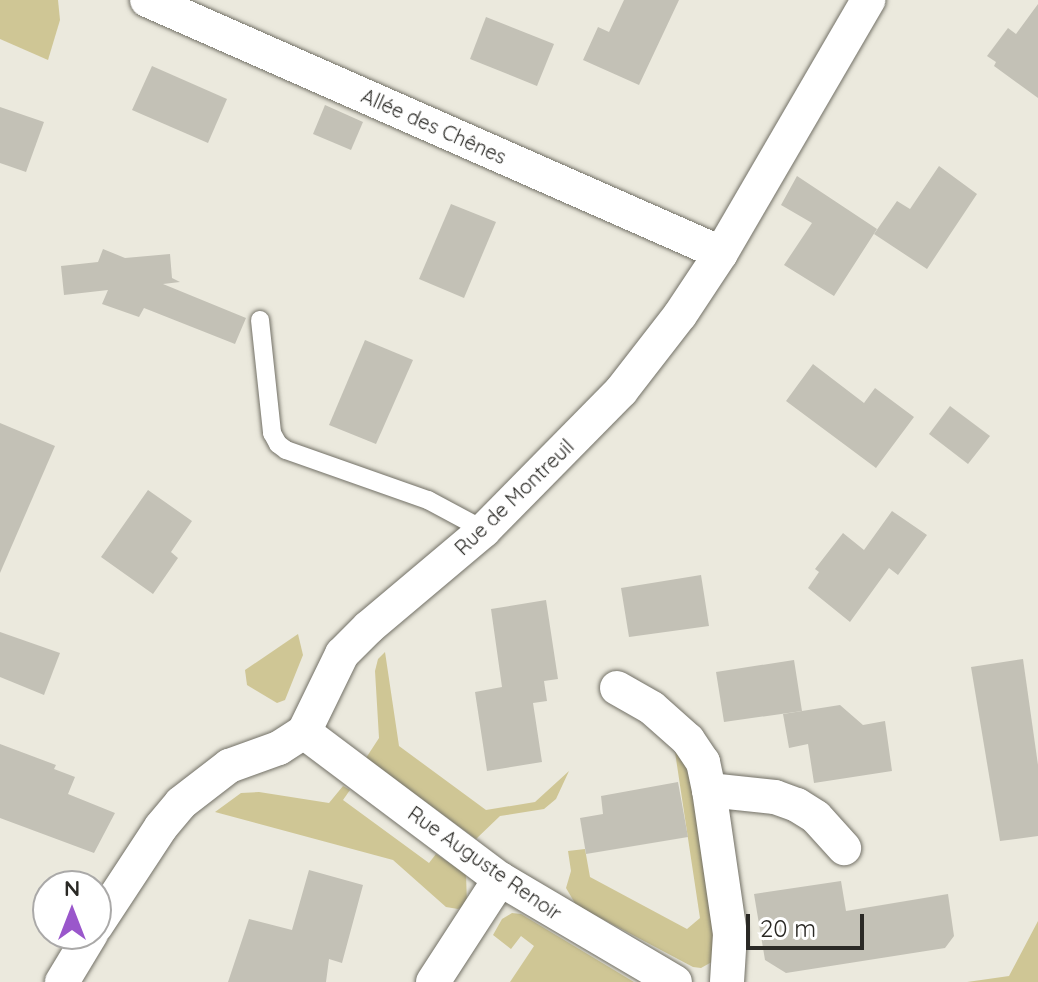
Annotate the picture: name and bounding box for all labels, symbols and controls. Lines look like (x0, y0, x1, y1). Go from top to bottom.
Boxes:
street label: Allée des Chênes (358, 83, 510, 169)
street label: Rue de Montreuil (450, 434, 578, 560)
street label: Rue Auguste Renoir (404, 801, 566, 925)
north arrow (32, 870, 112, 950)
text: N (64, 874, 80, 902)
scale bar (750, 898, 868, 948)
text: 20 m (760, 913, 816, 943)

